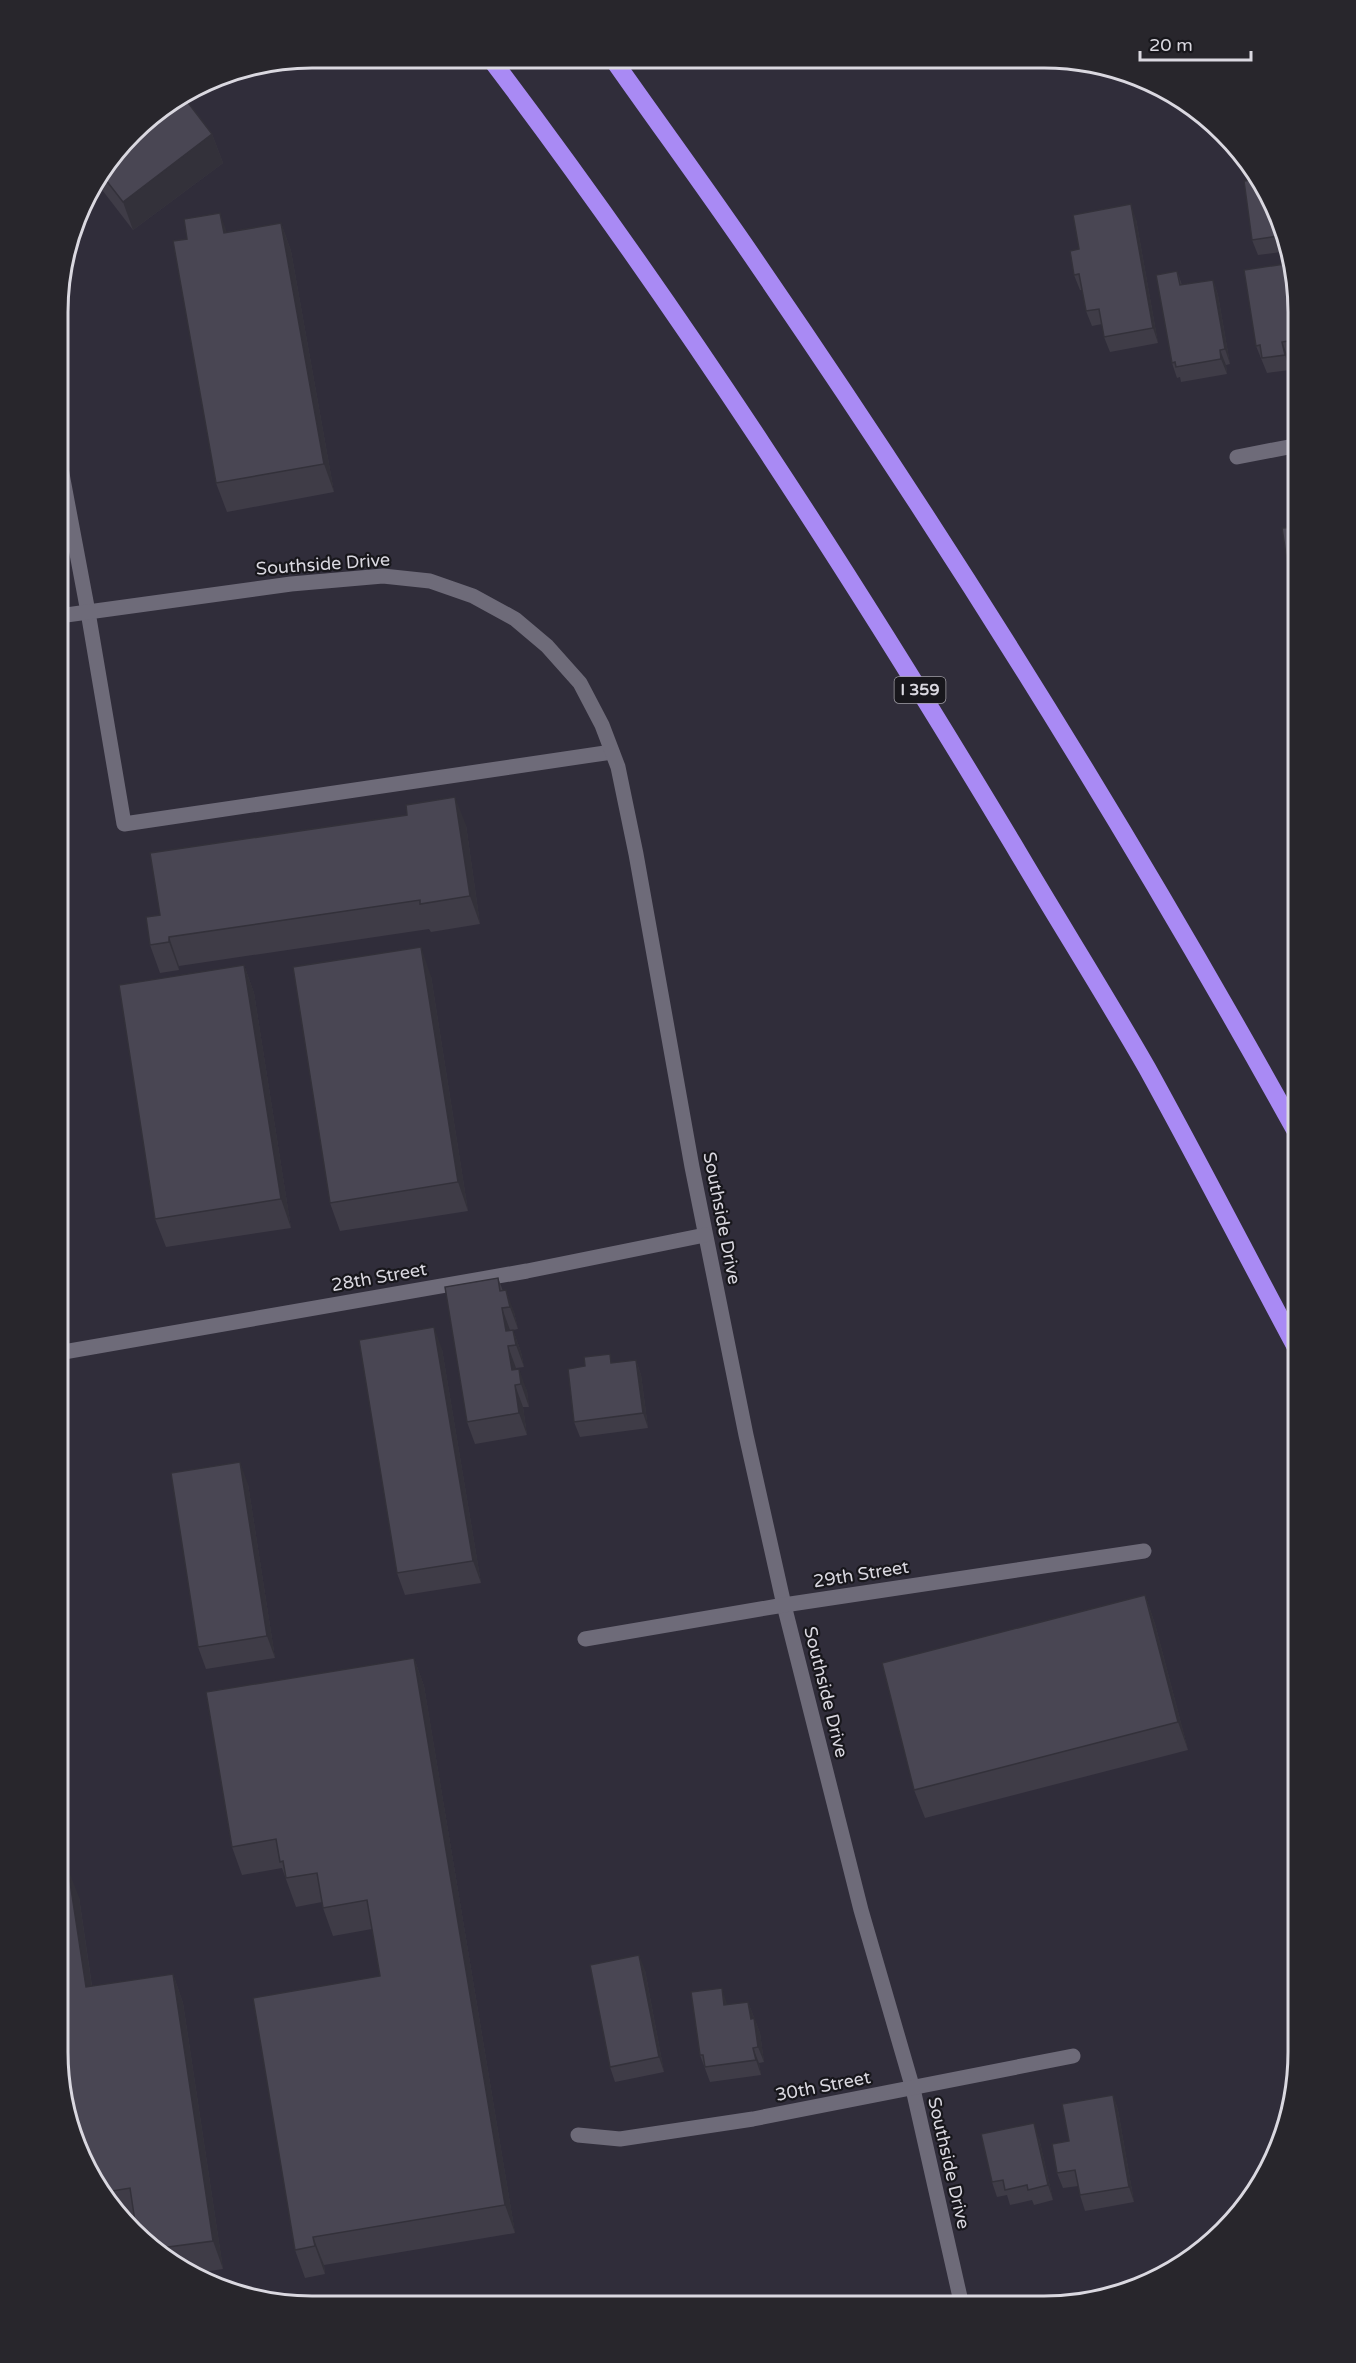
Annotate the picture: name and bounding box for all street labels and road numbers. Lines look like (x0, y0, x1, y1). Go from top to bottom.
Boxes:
street label: Southside Drive (255, 548, 391, 580)
road number: I 359 (894, 677, 946, 703)
street label: Southside Drive (698, 1150, 746, 1286)
street label: 28th Street (330, 1258, 429, 1296)
street label: 29th Street (812, 1556, 911, 1592)
street label: Southside Drive (799, 1624, 853, 1760)
street label: 30th Street (773, 2066, 873, 2106)
street label: Southside Drive (923, 2095, 975, 2231)

